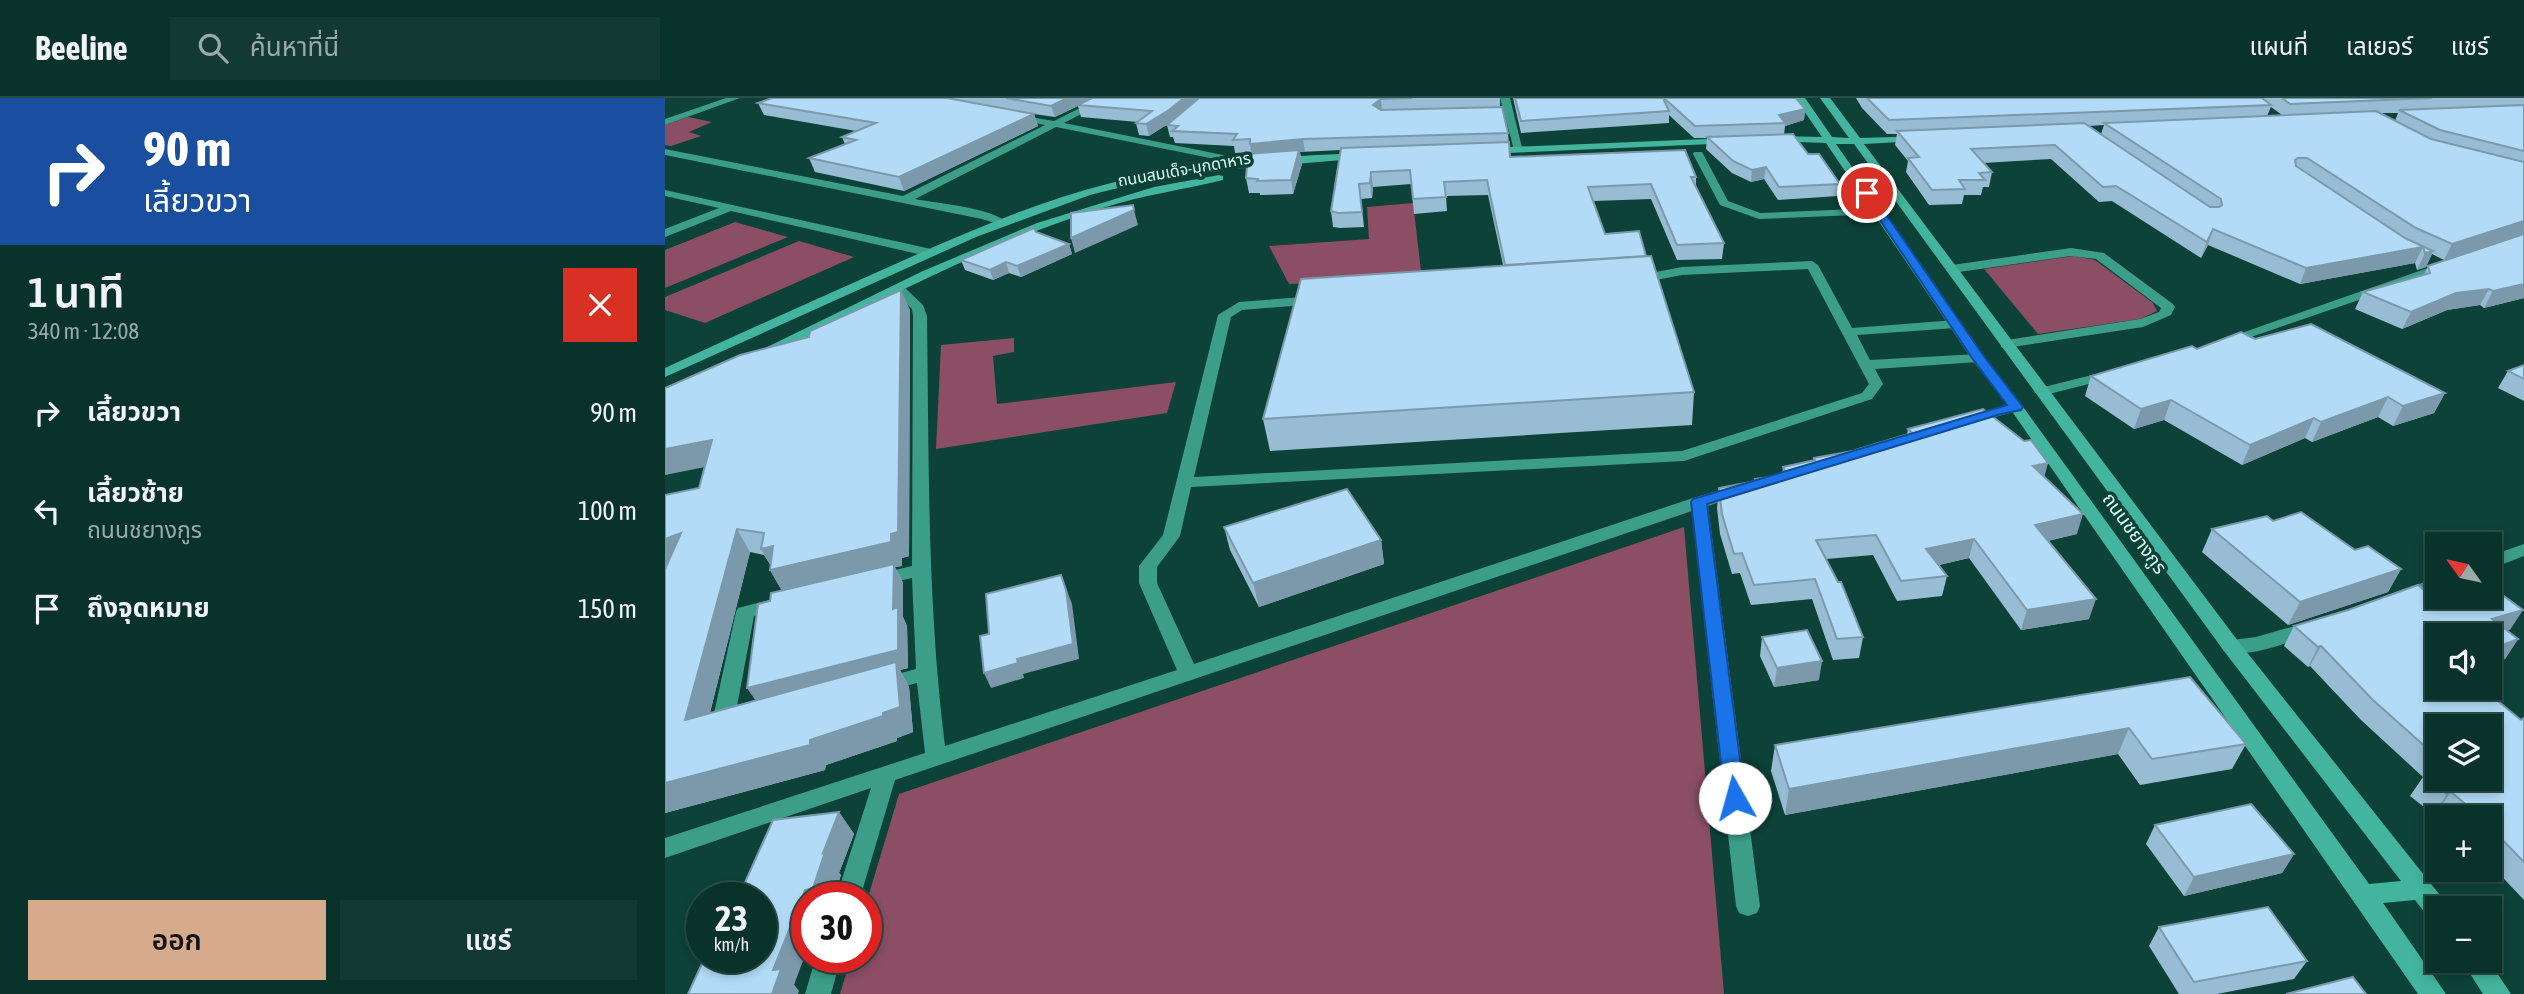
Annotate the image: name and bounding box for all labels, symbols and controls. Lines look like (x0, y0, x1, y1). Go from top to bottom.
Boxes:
search box (170, 17, 660, 80)
text: Beeline (35, 29, 128, 67)
icon: search (194, 29, 232, 67)
text: ค้นหาที่นี่ (250, 32, 339, 62)
text: แผนที่ (2250, 33, 2308, 60)
text: เลเยอร์ (2346, 33, 2413, 60)
text: แชร์ (2451, 33, 2489, 60)
text: 90 m (143, 120, 231, 176)
icon: right (28, 126, 119, 217)
street label: ถนนสมเด็จ-มุกดาหาร (1116, 148, 1252, 191)
pin (1837, 163, 1897, 223)
icon: arrive (1848, 174, 1886, 212)
text: เลี้ยวขวา (143, 182, 251, 219)
text: 1 นาที (28, 268, 124, 316)
button: close (563, 268, 637, 342)
text: 340 m · 12:08 (28, 318, 139, 344)
icon: right (28, 394, 66, 432)
text: เลี้ยวขวา (87, 397, 181, 427)
text: 90 m (590, 398, 637, 428)
text: เลี้ยวซ้าย (87, 478, 184, 508)
street label: ถนนชยางกูร (2097, 488, 2172, 579)
icon: left (28, 492, 66, 530)
text: 100 m (578, 496, 637, 526)
text: ถนนชยางกูร (87, 517, 202, 543)
north arrow (2425, 532, 2503, 609)
map controls (2425, 532, 2502, 973)
icon: arrive (28, 590, 66, 628)
text: ถึงจุดหมาย (87, 593, 210, 623)
text: 150 m (578, 594, 637, 624)
button: sound (2425, 623, 2502, 700)
button: layers (2425, 714, 2502, 791)
position arrow (1698, 761, 1772, 835)
button: + (2425, 805, 2502, 882)
speed limit sign: 30 (791, 882, 882, 973)
button: − (2425, 896, 2502, 973)
text: 23 (715, 898, 748, 938)
button: ออก (28, 900, 326, 980)
button: แชร์ (340, 900, 637, 980)
text: km/h (714, 934, 749, 955)

